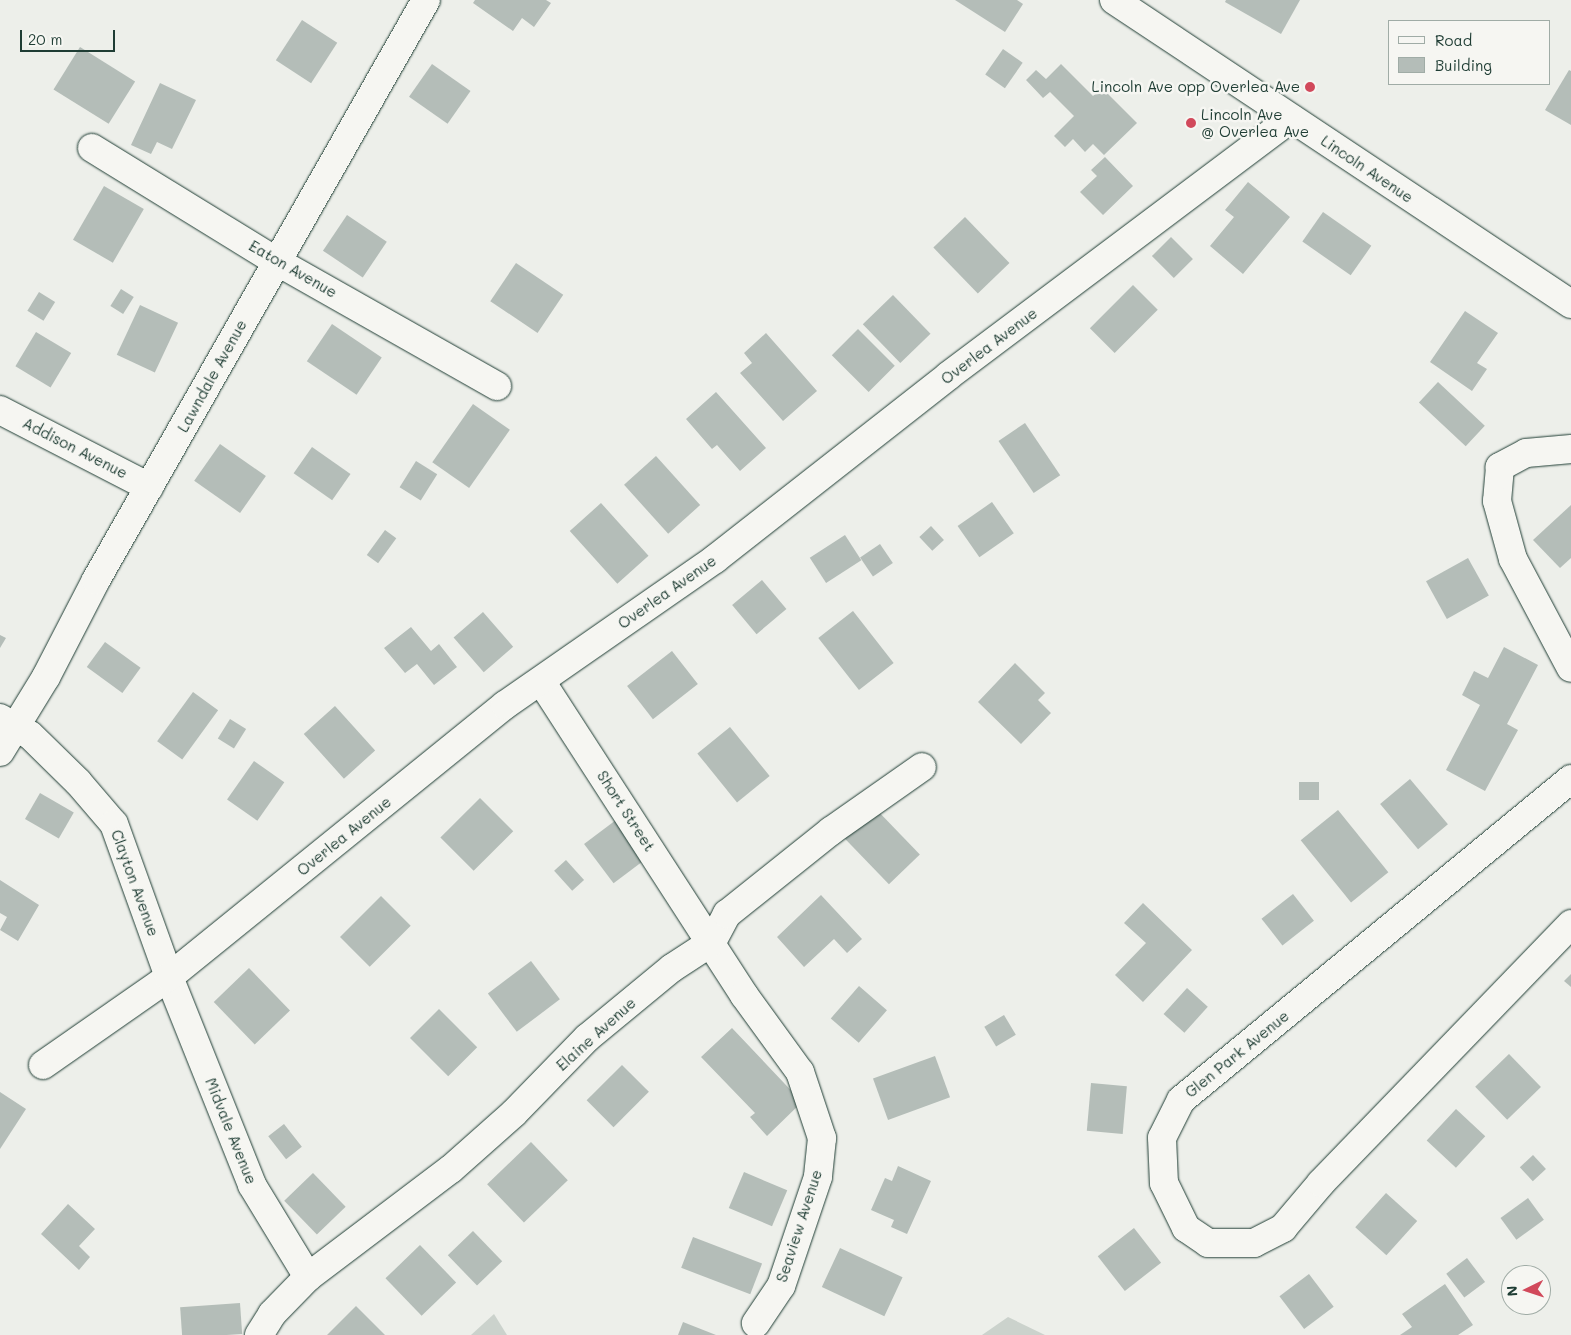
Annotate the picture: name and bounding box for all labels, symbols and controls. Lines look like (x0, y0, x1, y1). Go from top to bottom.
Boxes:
scale bar (22, 20, 118, 52)
legend (1388, 20, 1551, 85)
text: 20 m (28, 29, 62, 49)
text: Road (1435, 30, 1472, 50)
text: Building (1435, 55, 1492, 75)
place label: Lincoln Ave opp Overlea Ave (1092, 78, 1300, 96)
marker: Lincoln Ave opp Overlea Ave (1304, 81, 1316, 93)
place label: Lincoln Ave @ Overlea Ave (1201, 105, 1309, 140)
marker: Lincoln Ave @ Overlea Ave (1185, 117, 1197, 129)
street label: Lincoln Avenue (1317, 132, 1417, 206)
street label: Eaton Avenue (246, 237, 340, 301)
street label: Overlea Avenue (937, 304, 1041, 388)
street label: Lawndale Avenue (174, 317, 250, 435)
street label: Addison Avenue (20, 414, 130, 482)
street label: Overlea Avenue (614, 551, 720, 633)
street label: Short Street (593, 767, 659, 855)
street label: Overlea Avenue (293, 793, 395, 879)
street label: Clayton Avenue (107, 827, 163, 939)
street label: Elaine Avenue (553, 994, 639, 1074)
street label: Glen Park Avenue (1182, 1007, 1292, 1101)
street label: Midvale Avenue (201, 1075, 261, 1187)
street label: Seaview Avenue (772, 1167, 826, 1285)
north arrow (1501, 1265, 1551, 1315)
text: N (1502, 1285, 1521, 1297)

